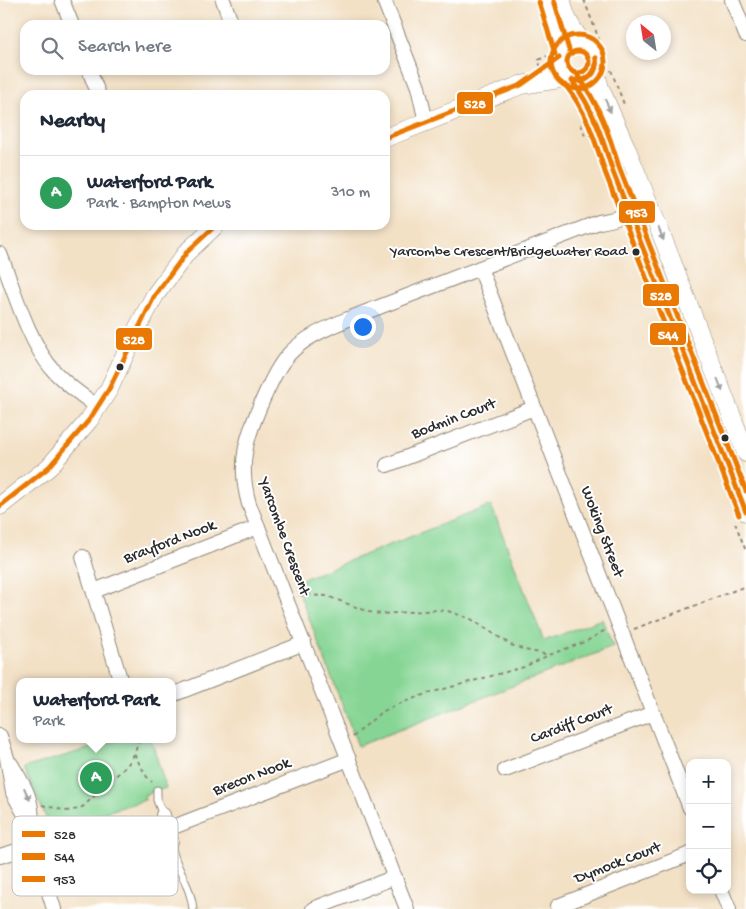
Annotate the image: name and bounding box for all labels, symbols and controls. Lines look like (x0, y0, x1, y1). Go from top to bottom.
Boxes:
north arrow (626, 15, 671, 60)
search box (20, 20, 390, 75)
icon: search (38, 34, 66, 62)
text: Search here (78, 36, 172, 59)
line badge: 528 (456, 91, 494, 115)
text: 528 (464, 97, 486, 114)
one-way arrow (604, 99, 612, 113)
text: Nearby (40, 110, 105, 135)
text: Waterford Park (87, 172, 212, 195)
text: A (51, 184, 61, 203)
text: 310 m (331, 184, 370, 203)
text: Park · Bampton Mews (87, 195, 230, 214)
line badge: 953 (618, 200, 656, 224)
text: 953 (625, 206, 648, 223)
one-way arrow (657, 227, 665, 242)
place label: Yarcombe Crescent/Bridgewater Road (389, 243, 628, 261)
marker: Yarcombe Crescent/Bridgewater Road (631, 247, 641, 257)
line badge: 528 (642, 283, 680, 307)
text: 528 (650, 289, 672, 306)
your location (350, 314, 376, 340)
line badge: 544 (649, 322, 687, 346)
line badge: 528 (115, 327, 153, 351)
text: 544 (658, 328, 679, 345)
text: 528 (123, 333, 145, 350)
unlabelled marker (115, 362, 125, 372)
one-way arrow (717, 378, 724, 393)
street label: Bodmin Court (408, 395, 500, 445)
unlabelled marker (720, 433, 730, 443)
street label: Yarcombe Crescent (252, 474, 314, 600)
street label: Woking Street (575, 484, 628, 581)
street label: Brayford Nook (120, 516, 220, 570)
popup (16, 678, 176, 743)
text: Waterford Park (33, 690, 159, 713)
street label: Cardiff Court (528, 700, 617, 749)
text: Park (33, 713, 64, 732)
street label: Brecon Nook (210, 754, 295, 802)
pin: A (80, 759, 112, 797)
map controls (686, 759, 731, 894)
button: + (686, 759, 731, 804)
one-way arrow (23, 787, 32, 802)
button: − (686, 804, 731, 849)
legend (12, 816, 178, 896)
text: 528 (54, 828, 76, 845)
street label: Dymock Court (571, 838, 665, 890)
button: locate (686, 849, 731, 894)
text: 544 (54, 850, 75, 867)
text: 953 (53, 873, 76, 890)

